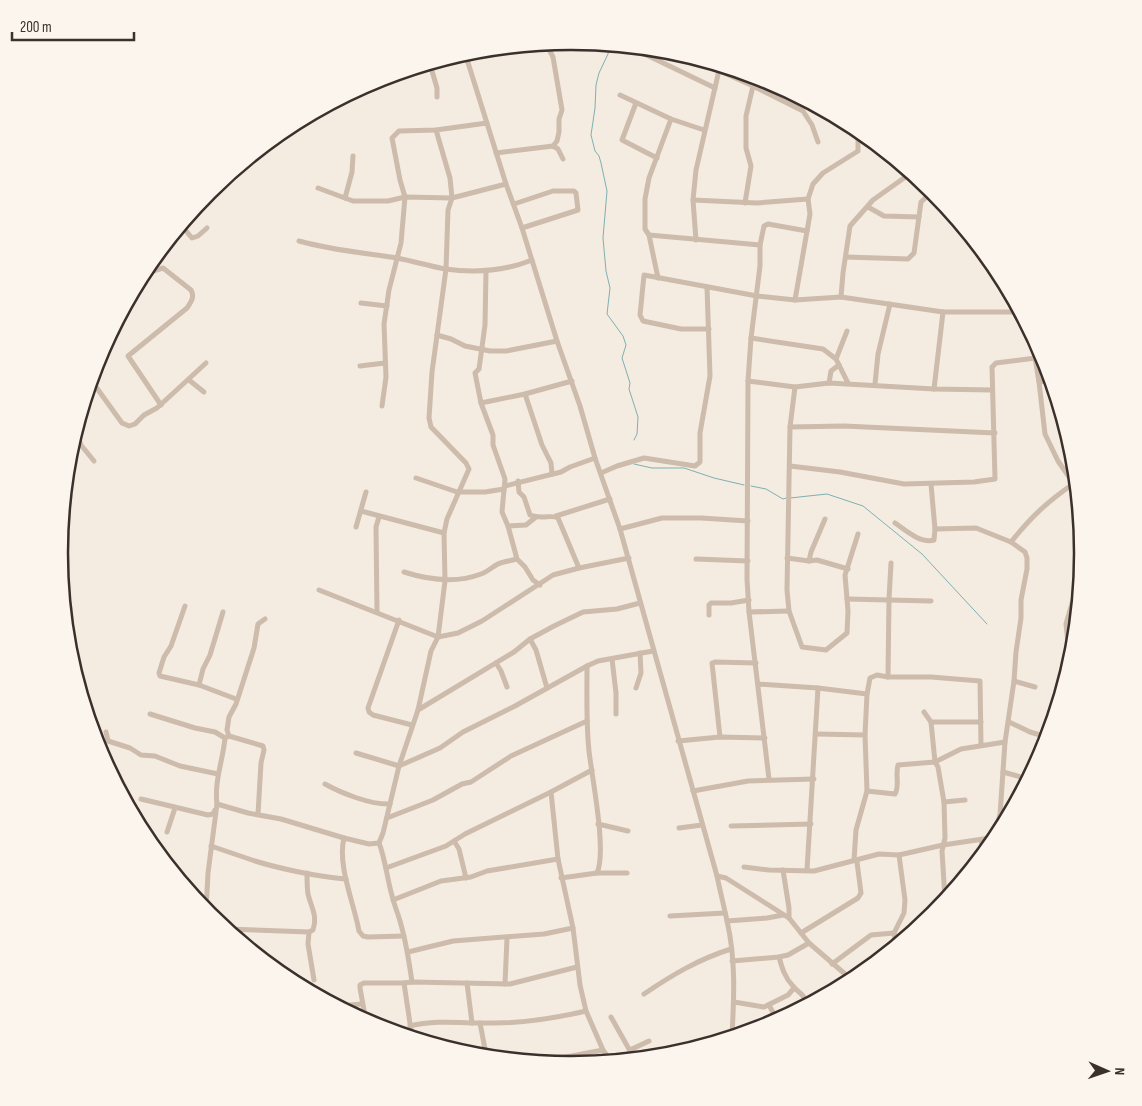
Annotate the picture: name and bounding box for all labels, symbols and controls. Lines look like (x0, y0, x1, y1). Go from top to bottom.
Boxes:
scale bar (12, 10, 135, 42)
text: 200 m (20, 18, 52, 37)
north arrow (1082, 1046, 1132, 1096)
text: N (1111, 1067, 1128, 1075)

